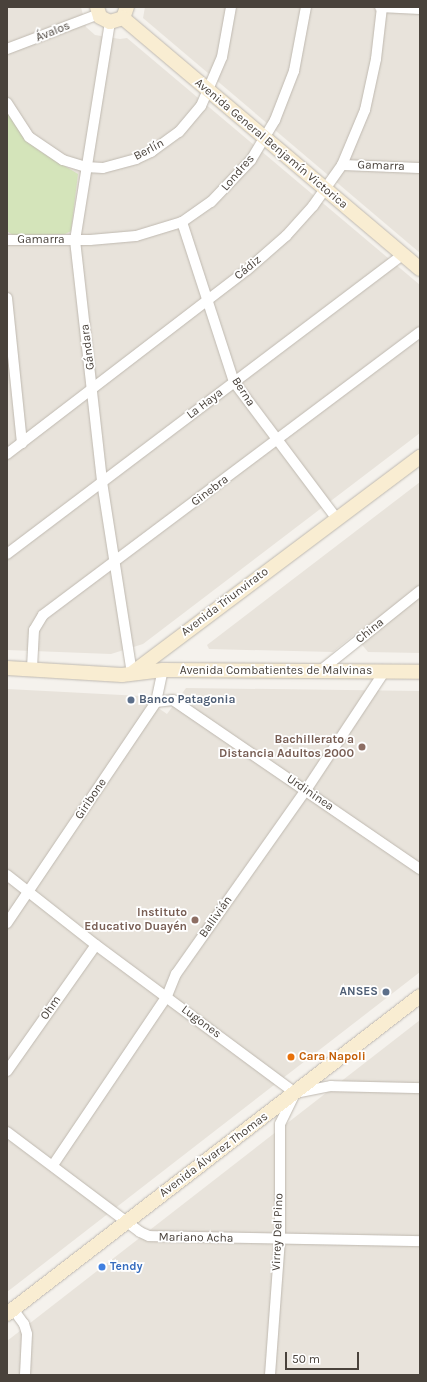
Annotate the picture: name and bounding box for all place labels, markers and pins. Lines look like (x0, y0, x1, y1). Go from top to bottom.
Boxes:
place label: Banco Patagonia (139, 693, 235, 707)
marker: Banco Patagonia (126, 695, 136, 705)
place label: Bachillerato a Distancia Adultos 2000 (219, 733, 354, 761)
marker: Bachillerato a Distancia Adultos 2000 (357, 742, 367, 752)
place label: Instituto Educativo Duayén (84, 906, 187, 934)
marker: Instituto Educativo Duayén (190, 915, 200, 925)
place label: ANSES (340, 985, 378, 999)
marker: ANSES (381, 987, 391, 997)
place label: Cara Napoli (299, 1050, 366, 1064)
marker: Cara Napoli (286, 1052, 296, 1062)
place label: Tendy (110, 1260, 143, 1274)
marker: Tendy (97, 1262, 107, 1272)

